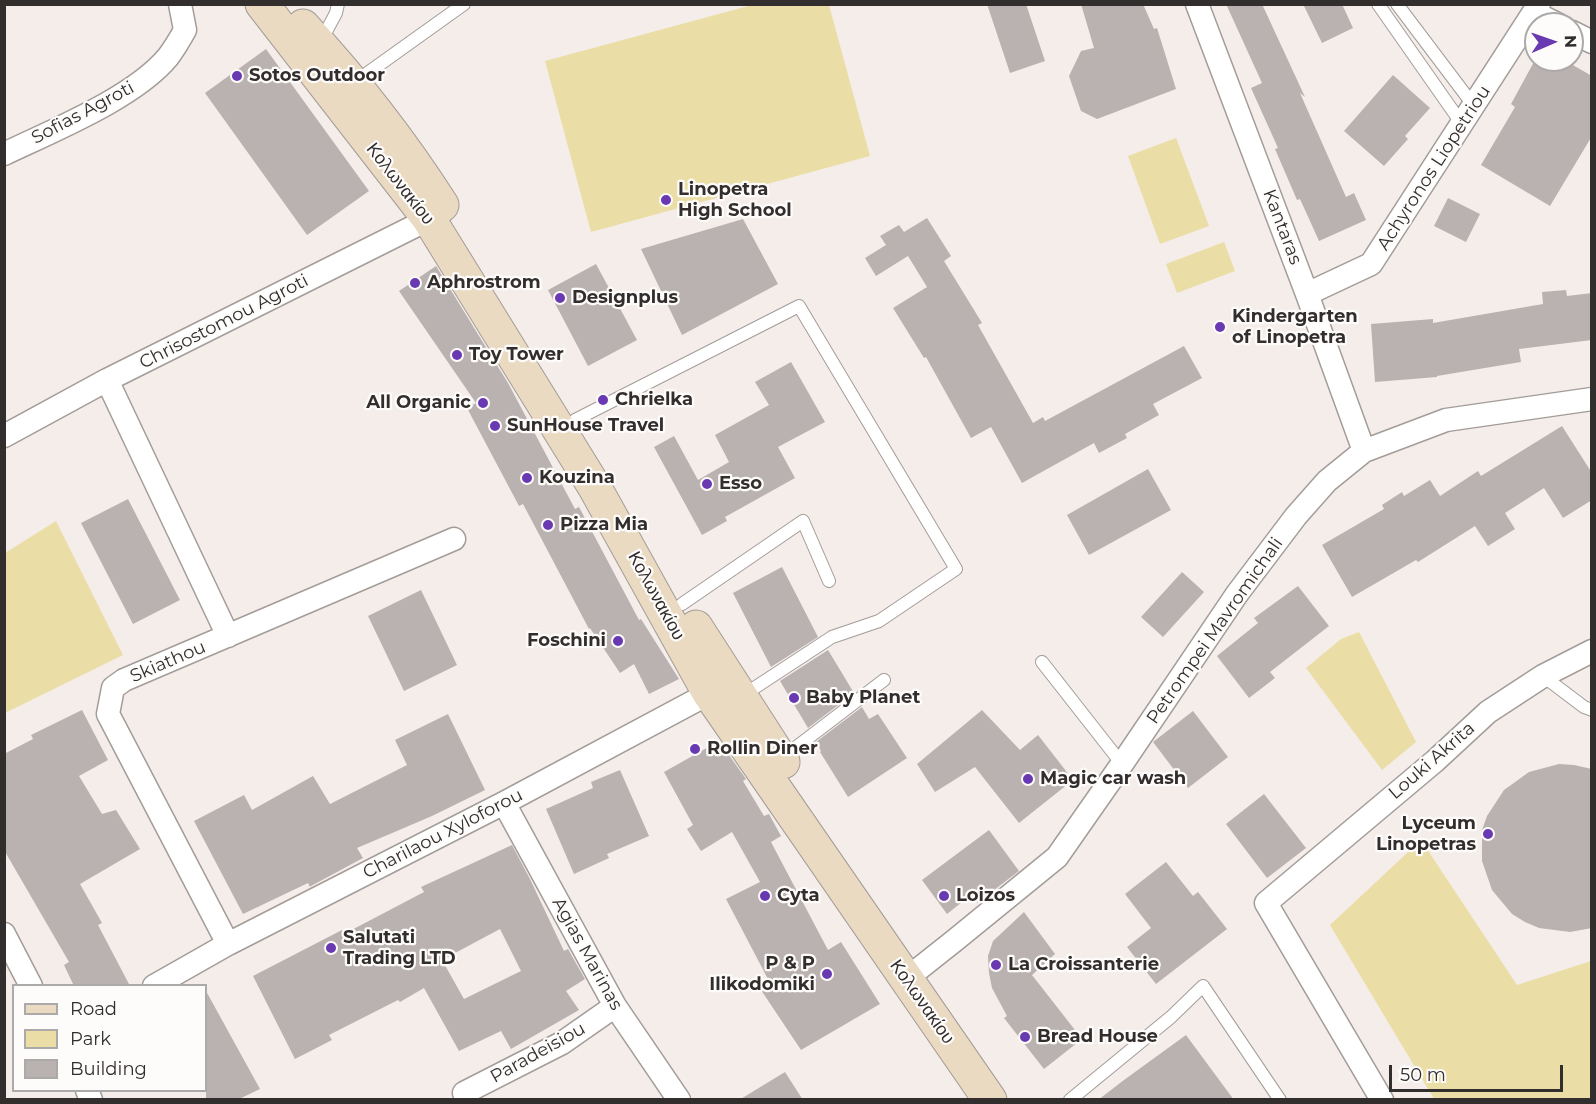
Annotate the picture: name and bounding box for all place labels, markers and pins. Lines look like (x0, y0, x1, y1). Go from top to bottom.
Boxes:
place label: Sotos Outdoor (249, 65, 385, 87)
marker: Sotos Outdoor (230, 69, 244, 83)
place label: Linopetra High School (678, 179, 792, 222)
marker: Linopetra High School (659, 193, 673, 207)
place label: Aphrostrom (427, 272, 541, 294)
marker: Aphrostrom (408, 276, 422, 290)
place label: Designplus (572, 287, 678, 309)
marker: Designplus (553, 291, 567, 305)
place label: Kindergarten of Linopetra (1232, 306, 1358, 348)
marker: Kindergarten of Linopetra (1213, 320, 1227, 334)
place label: Toy Tower (469, 344, 564, 366)
marker: Toy Tower (450, 348, 464, 362)
place label: Chrielka (615, 389, 693, 411)
place label: All Organic (366, 392, 471, 414)
marker: Chrielka (596, 393, 610, 407)
marker: All Organic (476, 396, 490, 410)
place label: SunHouse Travel (507, 415, 664, 437)
marker: SunHouse Travel (488, 419, 502, 433)
place label: Kouzina (539, 467, 615, 489)
marker: Kouzina (520, 471, 534, 485)
place label: Esso (719, 473, 762, 495)
marker: Esso (700, 477, 714, 491)
place label: Pizza Mia (560, 514, 648, 536)
marker: Pizza Mia (541, 518, 555, 532)
place label: Foschini (527, 630, 606, 652)
marker: Foschini (611, 634, 625, 648)
place label: Baby Planet (806, 687, 920, 709)
marker: Baby Planet (787, 691, 801, 705)
place label: Rollin Diner (707, 738, 818, 760)
marker: Rollin Diner (688, 742, 702, 756)
place label: Magic car wash (1040, 768, 1186, 790)
marker: Magic car wash (1021, 772, 1035, 786)
place label: Lyceum Linopetras (1376, 813, 1476, 856)
marker: Lyceum Linopetras (1481, 827, 1495, 841)
place label: Cyta (777, 885, 820, 907)
place label: Loizos (956, 885, 1015, 907)
marker: Cyta (758, 889, 772, 903)
marker: Loizos (937, 889, 951, 903)
place label: Salutati Trading LTD (343, 927, 456, 970)
marker: Salutati Trading LTD (324, 941, 338, 955)
place label: P & P Ilikodomiki (709, 953, 815, 996)
place label: La Croissanterie (1008, 954, 1159, 976)
marker: La Croissanterie (989, 958, 1003, 972)
marker: P & P Ilikodomiki (820, 967, 834, 981)
place label: Bread House (1037, 1026, 1158, 1048)
marker: Bread House (1018, 1030, 1032, 1044)

